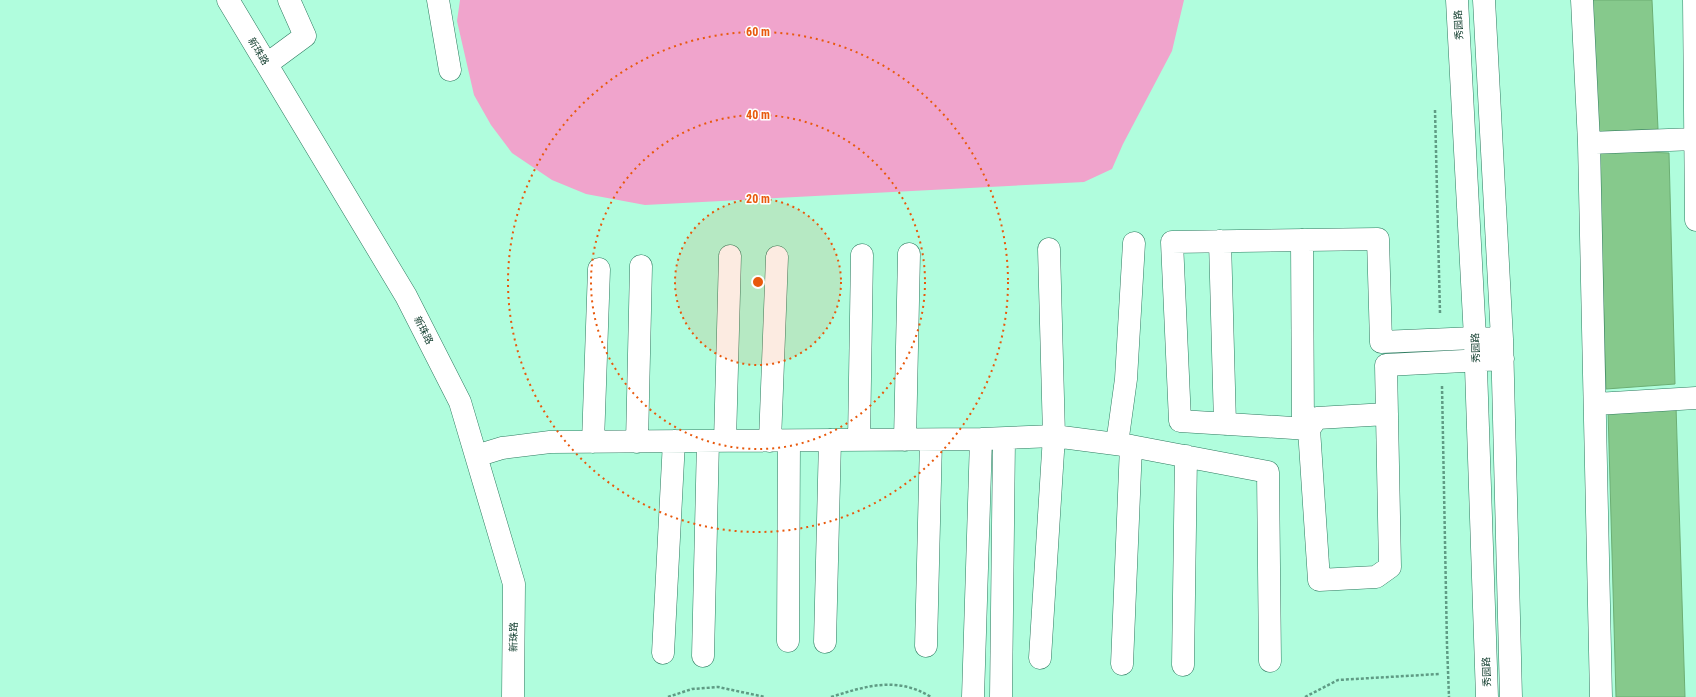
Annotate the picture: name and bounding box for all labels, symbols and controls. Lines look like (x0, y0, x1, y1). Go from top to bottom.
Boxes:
street label: 秀园路 (1452, 10, 1465, 40)
text: 60 m (746, 25, 770, 39)
street label: 新珠路 (246, 36, 271, 67)
text: 40 m (746, 108, 770, 122)
text: 20 m (746, 192, 770, 206)
centre of rings (751, 275, 765, 289)
street label: 新珠路 (412, 314, 435, 346)
street label: 秀园路 (1469, 333, 1482, 363)
street label: 新珠路 (508, 622, 519, 652)
street label: 秀园路 (1480, 657, 1493, 687)

